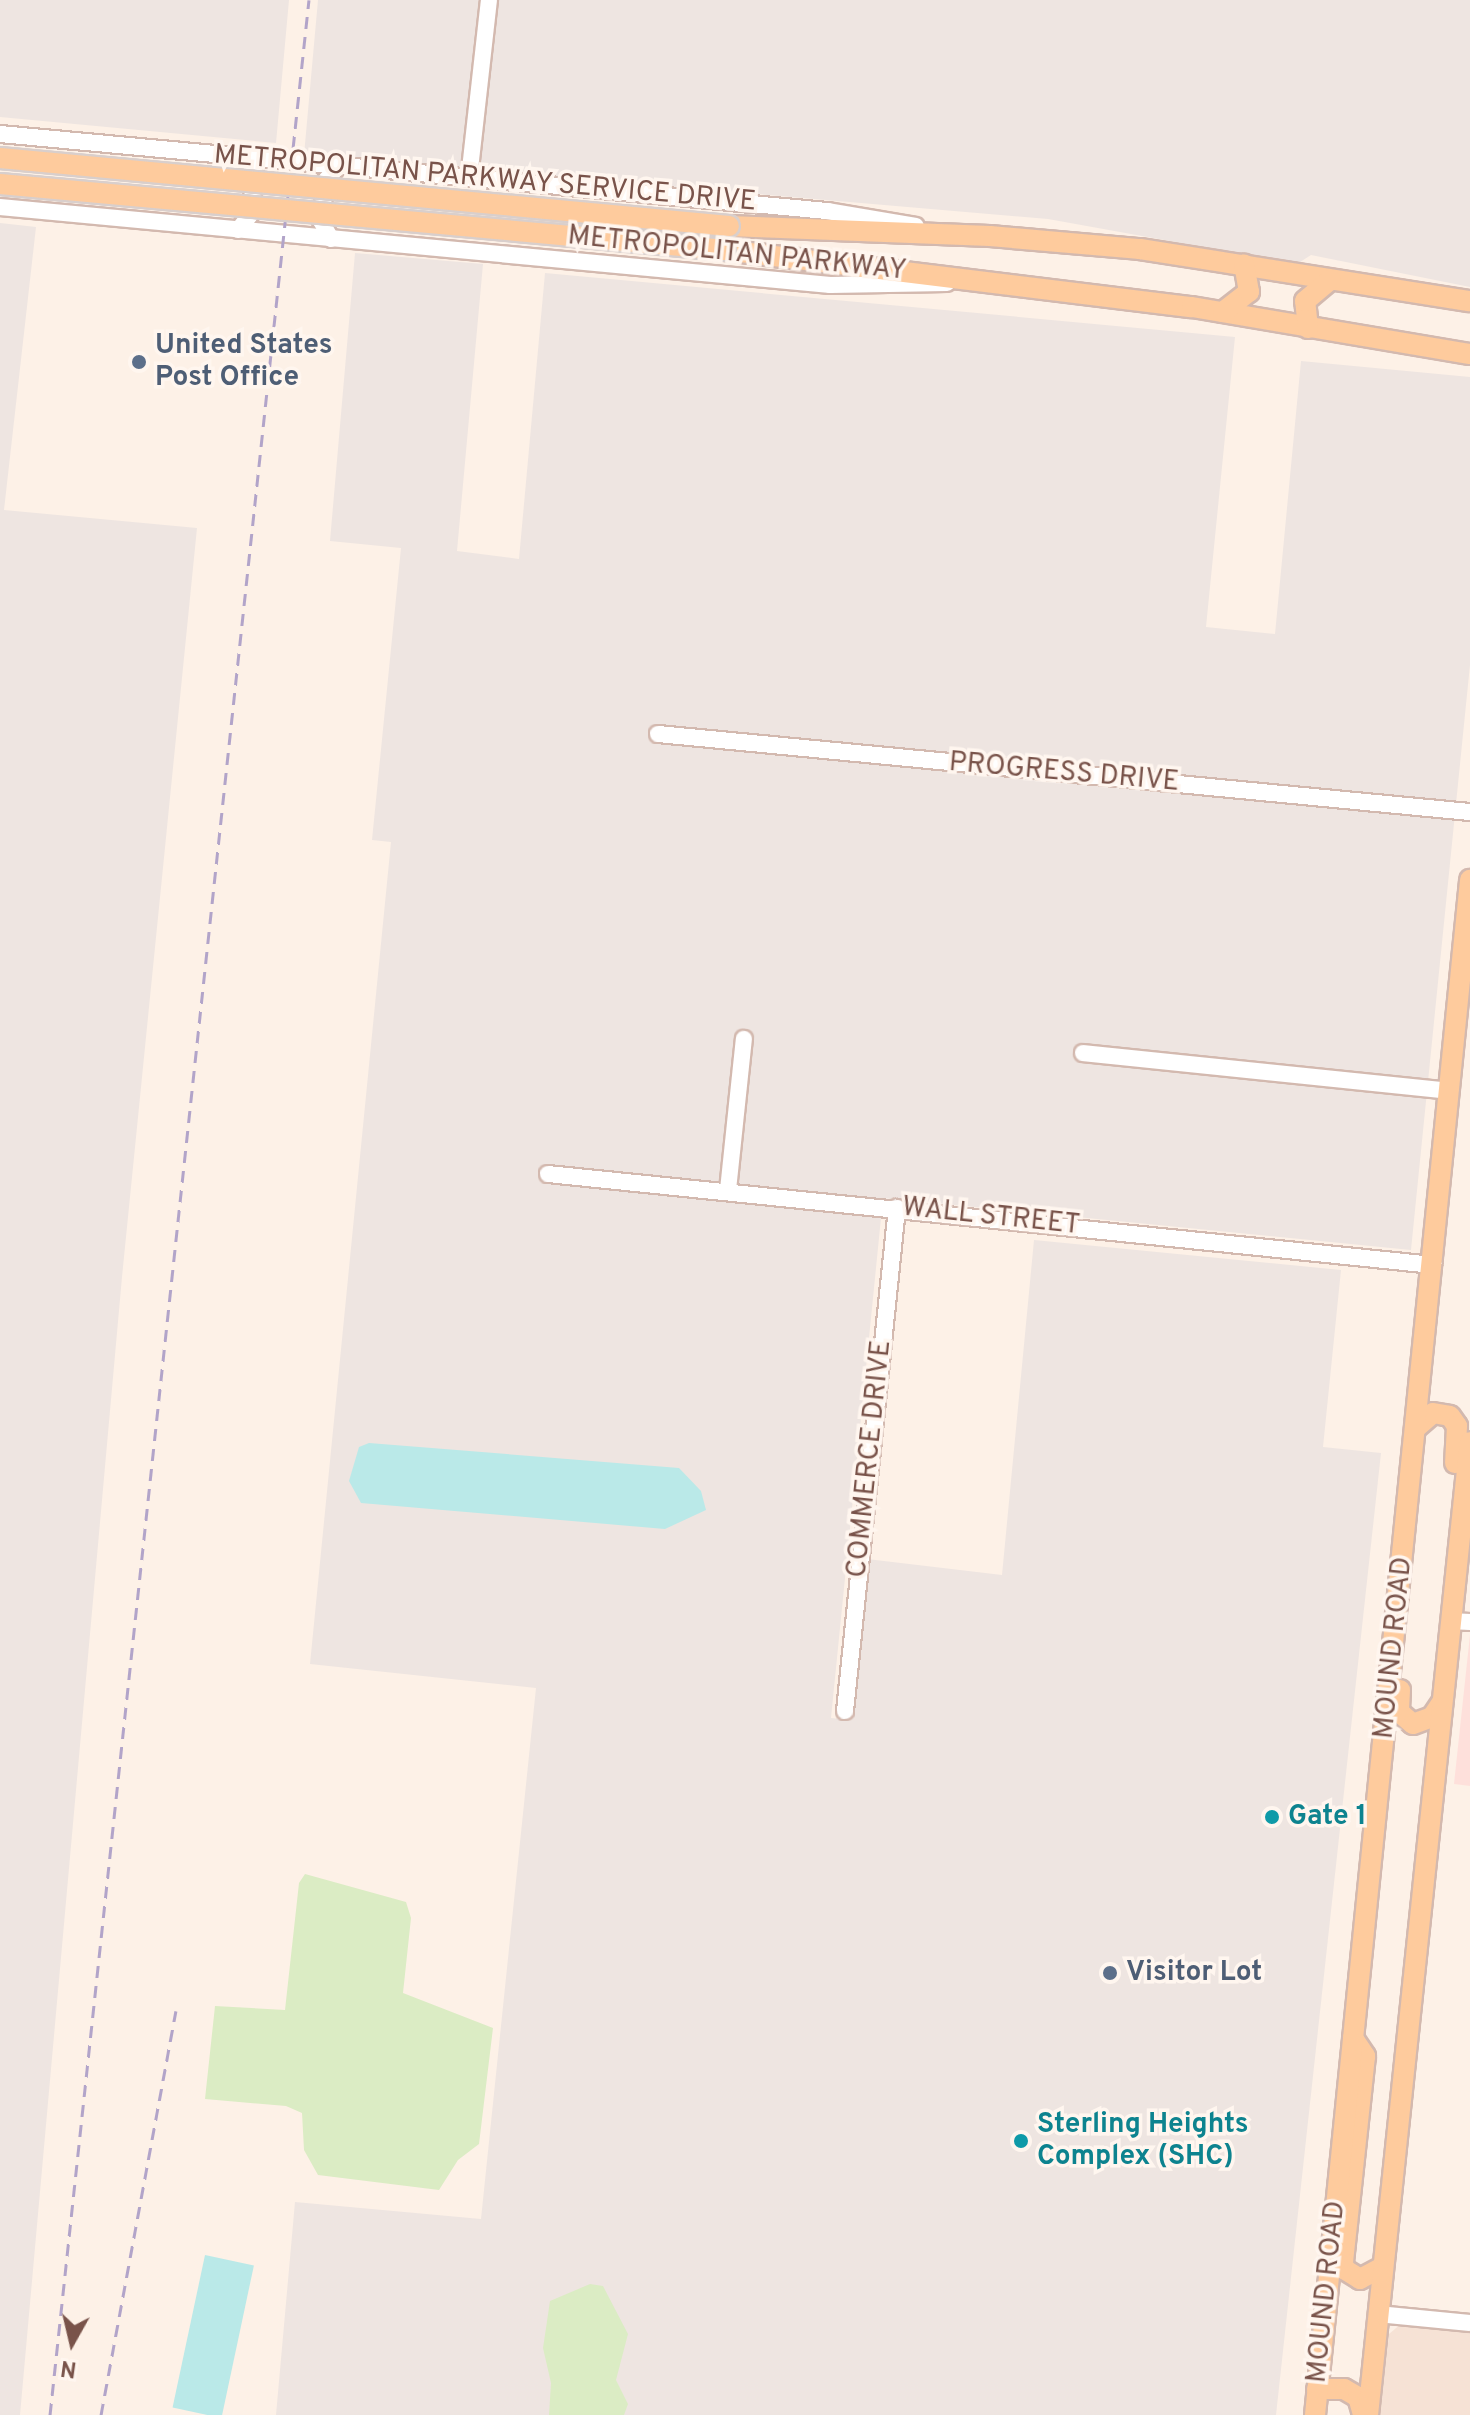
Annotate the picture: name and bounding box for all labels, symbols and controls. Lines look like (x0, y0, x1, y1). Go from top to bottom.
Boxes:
street label: METROPOLITAN PARKWAY SERVICE DRIVE (212, 138, 758, 220)
street label: METROPOLITAN PARKWAY (566, 220, 908, 288)
place label: United States Post Office (155, 329, 332, 395)
marker: United States Post Office (130, 353, 148, 371)
street label: PROGRESS DRIVE (947, 746, 1181, 800)
street label: WALL STREET (900, 1191, 1082, 1243)
street label: COMMERCE DRIVE (841, 1339, 899, 1579)
street label: MOUND ROAD (1368, 1555, 1420, 1741)
place label: Gate 1 (1288, 1800, 1367, 1834)
marker: Gate 1 (1263, 1808, 1281, 1826)
place label: Visitor Lot (1126, 1956, 1262, 1990)
marker: Visitor Lot (1101, 1964, 1119, 1982)
place label: Sterling Heights Complex (SHC) (1037, 2108, 1248, 2174)
marker: Sterling Heights Complex (SHC) (1012, 2132, 1030, 2150)
street label: MOUND ROAD (1301, 2199, 1353, 2385)
north arrow (32, 2303, 112, 2383)
text: N (59, 2353, 78, 2382)

